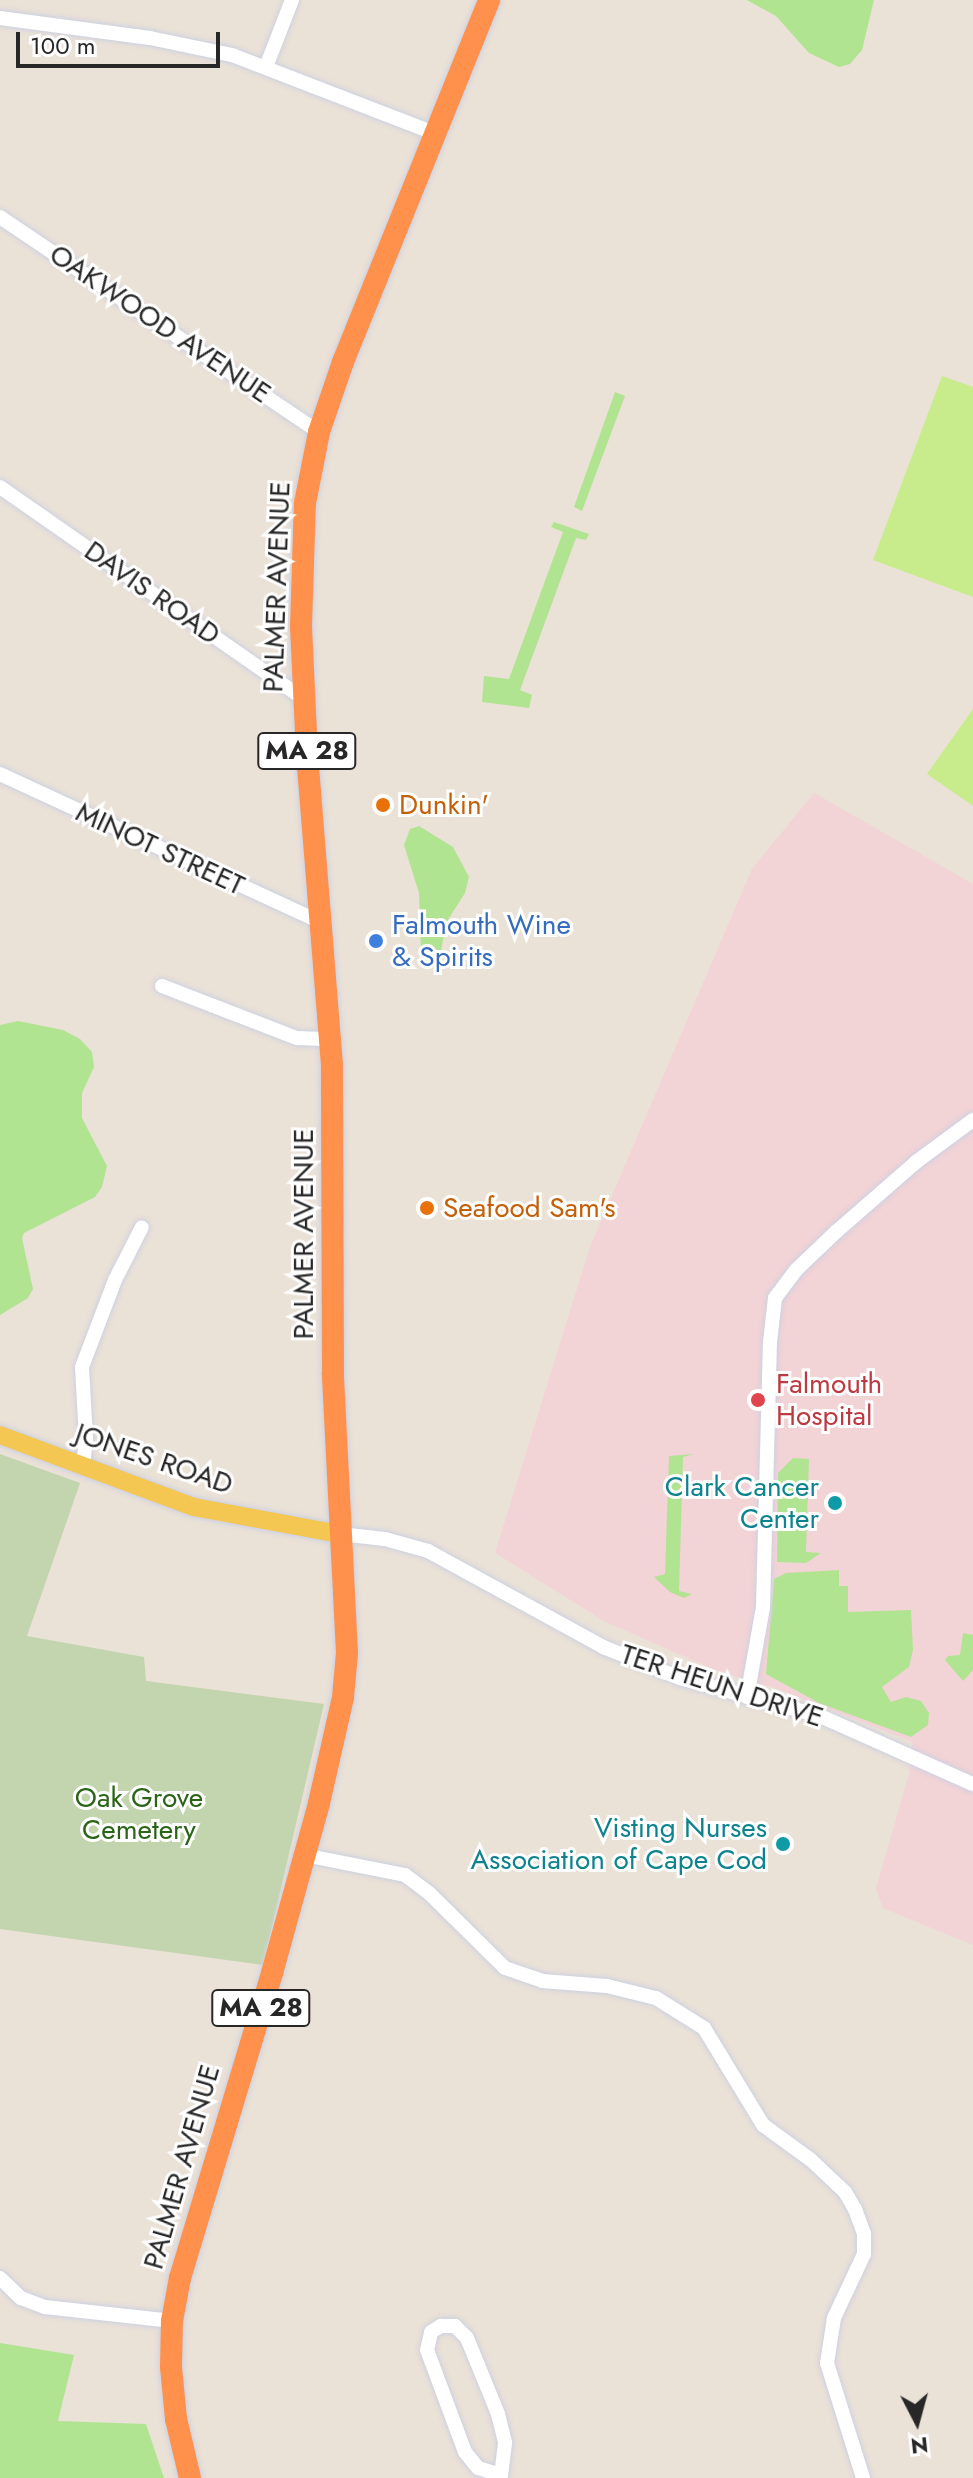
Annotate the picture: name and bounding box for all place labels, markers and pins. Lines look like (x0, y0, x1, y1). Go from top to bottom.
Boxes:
place label: Dunkin' (399, 788, 489, 822)
marker: Dunkin' (374, 796, 392, 814)
place label: Falmouth Wine & Spirits (392, 908, 571, 974)
marker: Falmouth Wine & Spirits (367, 932, 385, 950)
place label: Seafood Sam's (443, 1191, 615, 1225)
marker: Seafood Sam's (418, 1199, 436, 1217)
place label: Falmouth Hospital (776, 1367, 882, 1433)
marker: Falmouth Hospital (747, 1389, 769, 1411)
place label: Clark Cancer Center (665, 1470, 819, 1536)
marker: Clark Cancer Center (826, 1494, 844, 1512)
place label: Visting Nurses Association of Cape Cod (471, 1811, 767, 1877)
marker: Visting Nurses Association of Cape Cod (774, 1835, 792, 1853)

